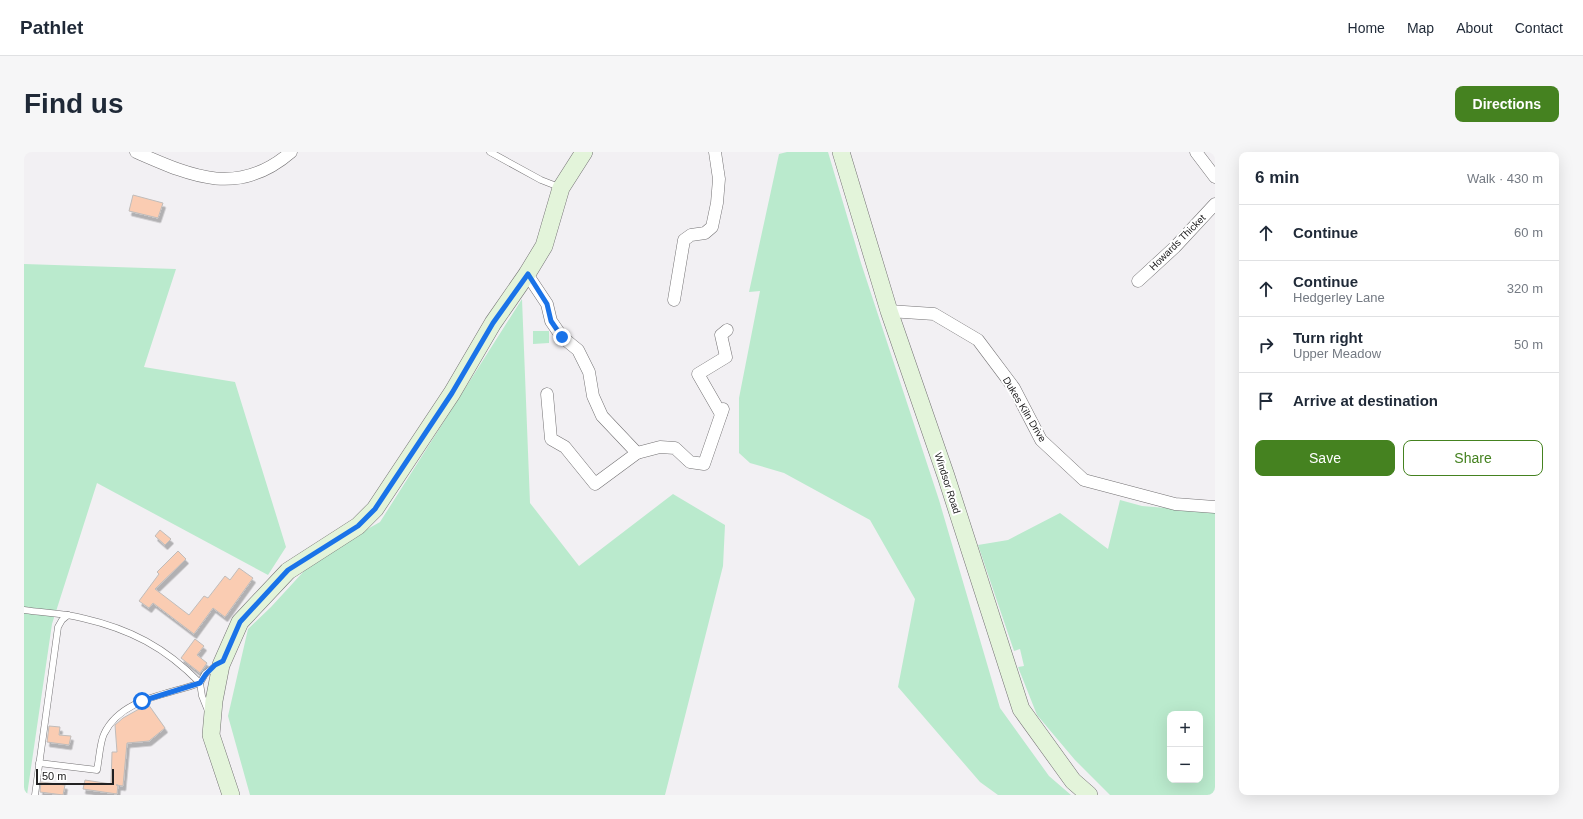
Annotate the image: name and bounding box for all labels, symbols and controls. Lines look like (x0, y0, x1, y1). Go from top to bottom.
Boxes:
text: Pathlet (20, 17, 83, 38)
text: Home (1348, 20, 1385, 36)
text: Map (1407, 20, 1434, 36)
text: About (1456, 20, 1493, 36)
text: Contact (1515, 20, 1563, 36)
button: Directions (1455, 86, 1559, 122)
text: Find us (24, 88, 124, 119)
text: 6 min (1255, 168, 1299, 187)
text: Walk · 430 m (1467, 171, 1543, 186)
street label: Howards Thicket (1147, 212, 1208, 273)
icon: ahead (1255, 222, 1277, 244)
text: Continue (1293, 224, 1358, 241)
text: 60 m (1514, 225, 1543, 240)
text: Continue (1293, 273, 1358, 290)
icon: ahead (1255, 278, 1277, 300)
text: 320 m (1507, 281, 1543, 296)
text: Hedgerley Lane (1293, 290, 1385, 305)
route end (553, 328, 571, 346)
text: Turn right (1293, 329, 1363, 346)
icon: right (1255, 334, 1277, 356)
text: 50 m (1514, 337, 1543, 352)
text: Upper Meadow (1293, 346, 1381, 361)
street label: Dukes Kiln Drive (1001, 375, 1049, 444)
icon: arrive (1255, 390, 1277, 412)
text: Arrive at destination (1293, 392, 1438, 409)
button: Save (1255, 440, 1395, 476)
button: Share (1403, 440, 1543, 476)
street label: Windsor Road (933, 451, 963, 515)
route start (133, 692, 151, 710)
map controls (1167, 711, 1203, 783)
button: + (1167, 711, 1203, 747)
button: − (1167, 747, 1203, 783)
scale bar (36, 767, 114, 786)
text: 50 m (42, 770, 66, 782)

